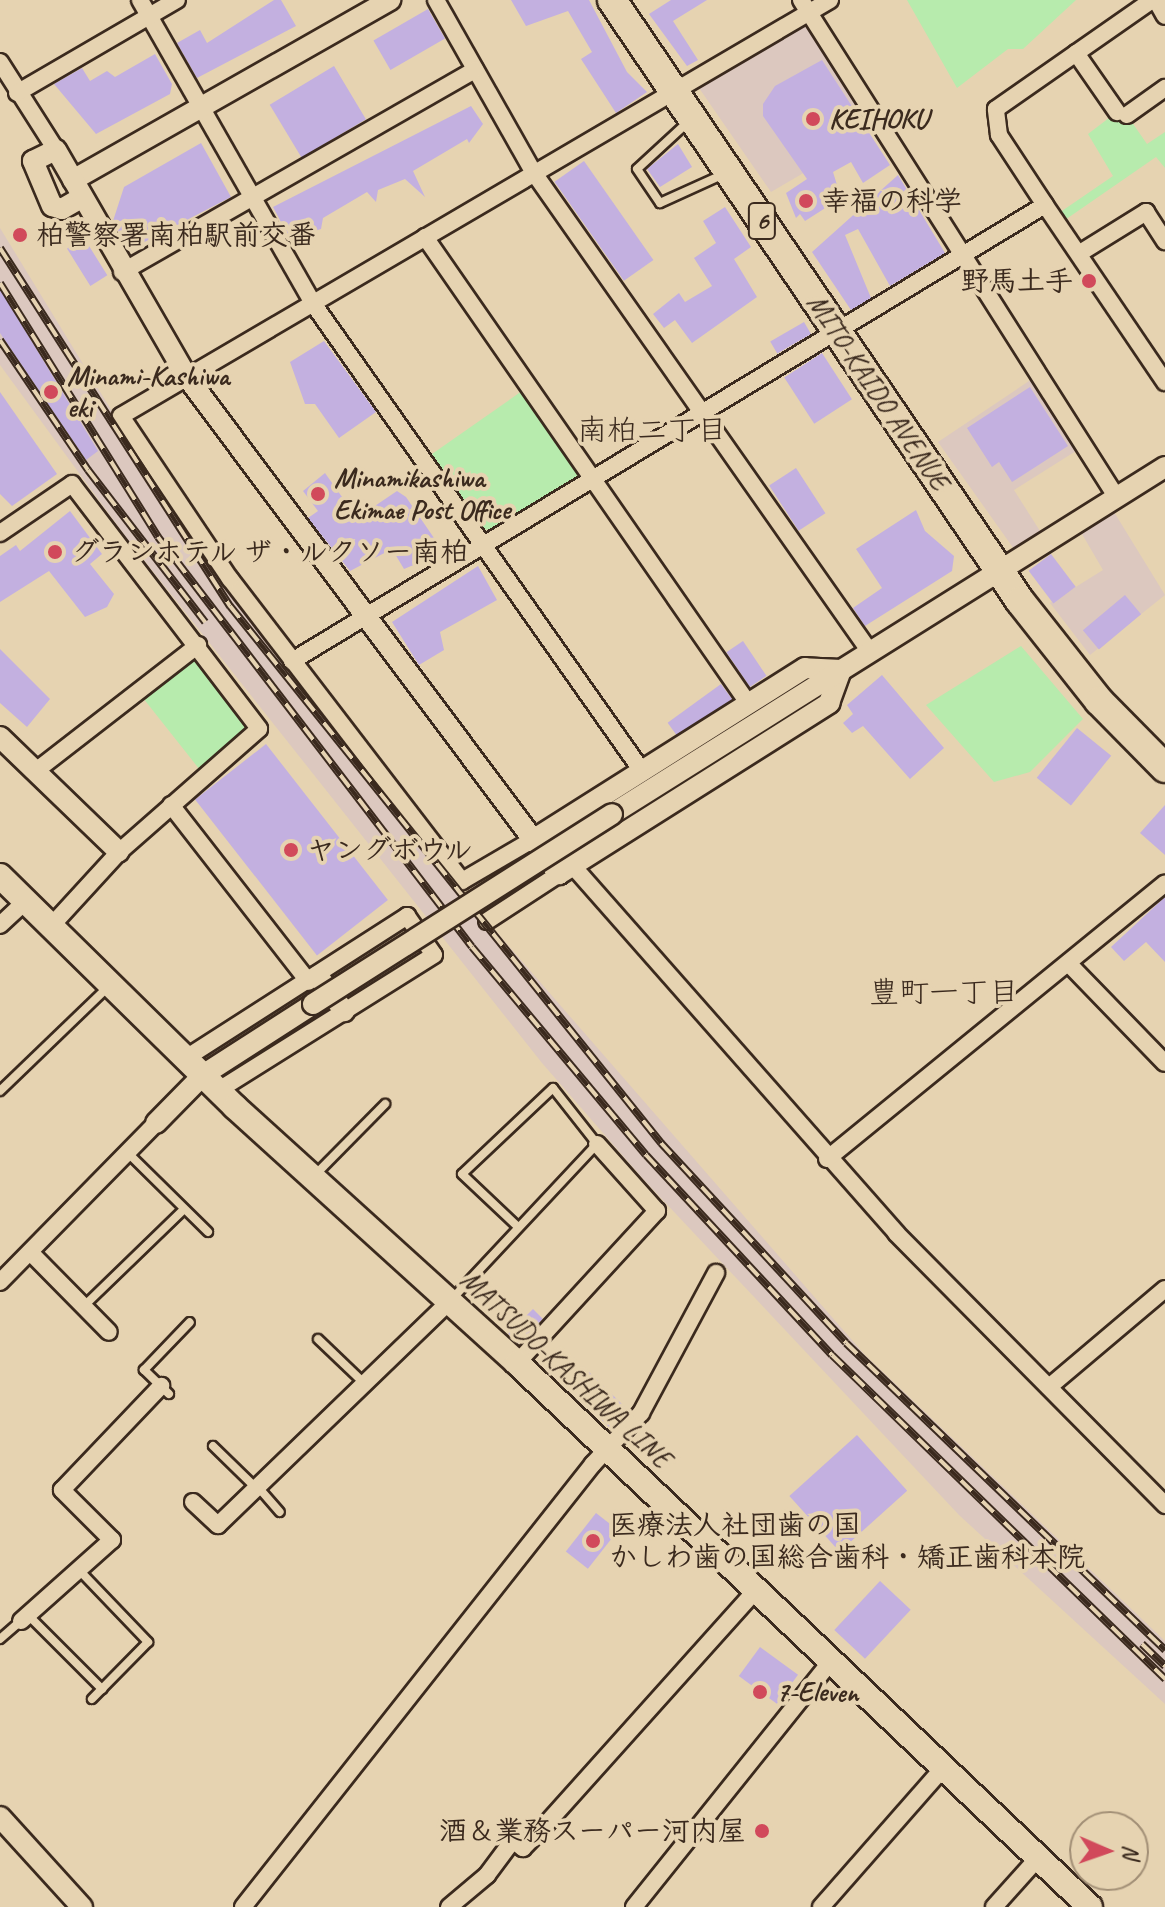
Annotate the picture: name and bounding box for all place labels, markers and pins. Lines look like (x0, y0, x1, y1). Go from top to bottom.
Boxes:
place label: KEIHOKU (829, 102, 927, 136)
marker: KEIHOKU (804, 110, 822, 128)
place label: 幸福の科学 (822, 184, 962, 218)
marker: 幸福の科学 (797, 192, 815, 210)
place label: 柏警察署南柏駅前交番 (36, 218, 316, 252)
marker: 柏警察署南柏駅前交番 (11, 226, 29, 244)
place label: 野馬土手 (961, 264, 1073, 298)
marker: 野馬土手 (1080, 272, 1098, 290)
place label: Minami-Kashiwa eki (67, 359, 229, 425)
marker: Minami-Kashiwa eki (42, 383, 60, 401)
place label: Minamikashiwa Ekimae Post Office (334, 461, 510, 527)
marker: Minamikashiwa Ekimae Post Office (309, 485, 327, 503)
place label: グランホテル ザ・ルクソー南柏 (71, 535, 470, 569)
marker: グランホテル ザ・ルクソー南柏 (46, 543, 64, 561)
place label: ヤングボウル (307, 833, 475, 867)
marker: ヤングボウル (282, 841, 300, 859)
place label: 医療法人社団歯の国 かしわ歯の国総合歯科・矯正歯科本院 (609, 1508, 1085, 1574)
marker: 医療法人社団歯の国 かしわ歯の国総合歯科・矯正歯科本院 (584, 1532, 602, 1550)
place label: 7-Eleven (776, 1675, 858, 1709)
marker: 7-Eleven (751, 1683, 769, 1701)
place label: 酒＆業務スーパー河内屋 (439, 1814, 746, 1848)
marker: 酒＆業務スーパー河内屋 (753, 1822, 771, 1840)

